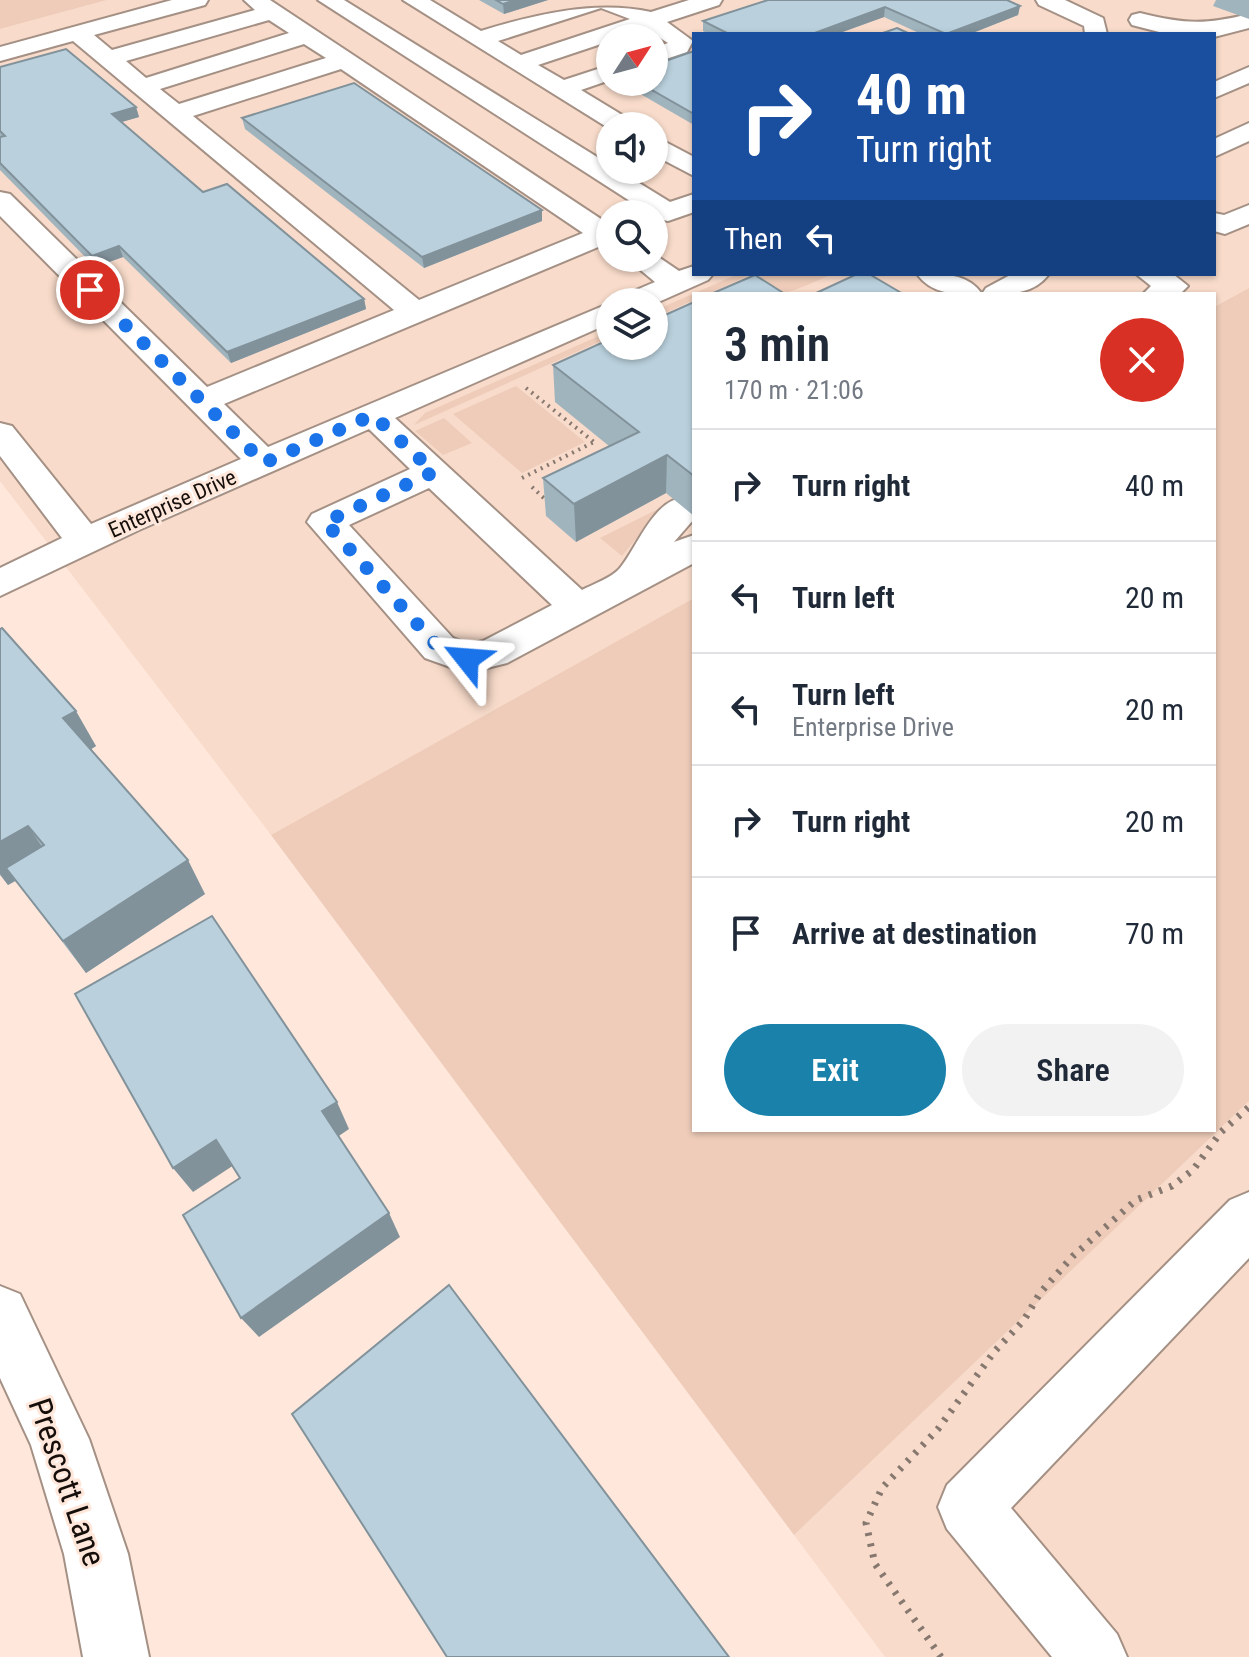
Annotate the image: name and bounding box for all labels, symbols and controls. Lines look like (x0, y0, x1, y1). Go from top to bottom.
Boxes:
north arrow (596, 24, 668, 96)
map controls (596, 24, 668, 360)
text: 40 m (856, 62, 967, 128)
icon: right (724, 64, 828, 168)
button: sound (596, 112, 668, 184)
text: Turn right (856, 129, 992, 171)
button: search (596, 200, 668, 272)
icon: left (799, 216, 843, 260)
text: Then (724, 221, 783, 256)
pin (56, 256, 124, 324)
icon: arrive (68, 268, 112, 312)
button: layers (596, 288, 668, 360)
text: 3 min (724, 316, 830, 373)
button: close (1100, 318, 1184, 402)
text: 170 m · 21:06 (724, 375, 864, 405)
icon: right (724, 463, 768, 507)
street label: Enterprise Drive (105, 464, 240, 543)
text: Turn right (792, 468, 910, 503)
text: 40 m (1125, 468, 1184, 503)
icon: left (724, 575, 768, 619)
text: Turn left (792, 580, 895, 615)
text: 20 m (1125, 580, 1184, 615)
position arrow (425, 617, 509, 701)
text: Turn left (792, 677, 895, 712)
icon: left (724, 687, 768, 731)
text: 20 m (1125, 692, 1184, 727)
text: Enterprise Drive (792, 712, 954, 742)
icon: right (724, 799, 768, 843)
text: Turn right (792, 804, 910, 839)
text: 20 m (1125, 804, 1184, 839)
icon: arrive (724, 911, 768, 955)
text: Arrive at destination (792, 916, 1037, 951)
text: 70 m (1125, 916, 1184, 951)
button: Exit (724, 1024, 946, 1116)
button: Share (962, 1024, 1184, 1116)
street label: Prescott Lane (21, 1393, 113, 1571)

